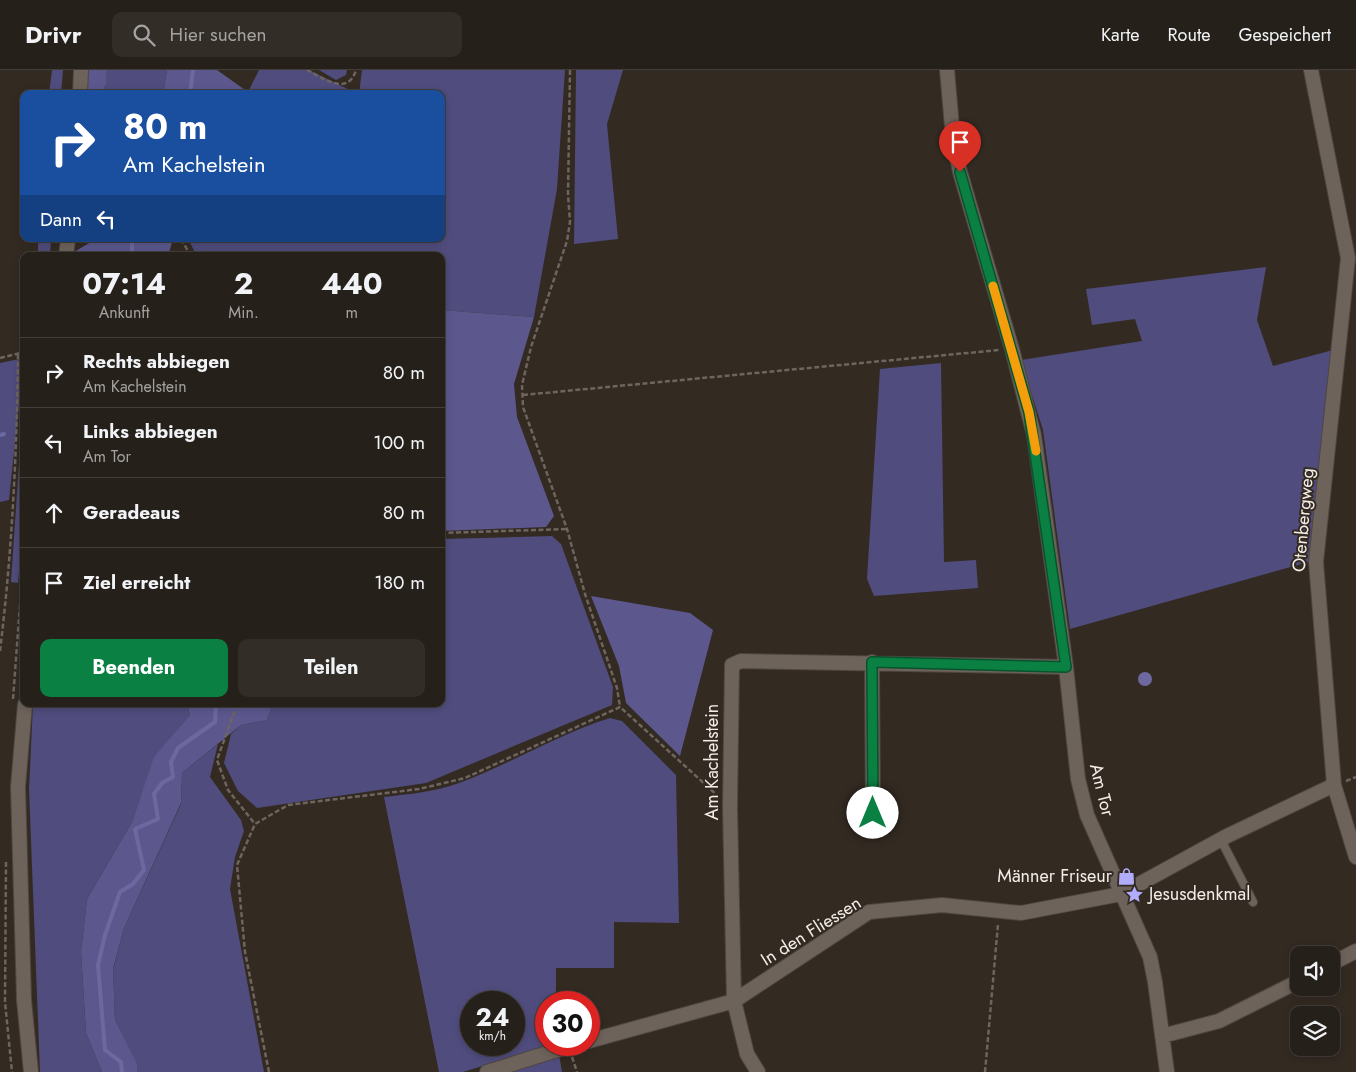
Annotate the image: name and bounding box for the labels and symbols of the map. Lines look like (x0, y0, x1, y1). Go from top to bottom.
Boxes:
pin (939, 121, 981, 172)
street label: Otenbergweg (1285, 467, 1321, 573)
street label: Am Kachelstein (699, 704, 725, 820)
street label: Am Tor (1083, 761, 1121, 820)
position arrow (846, 786, 898, 838)
place label: Männer Friseur (997, 863, 1113, 889)
shop icon: Männer Friseur (1116, 866, 1136, 886)
place label: Jesusdenkmal (1147, 881, 1250, 907)
place icon: Jesusdenkmal (1125, 884, 1145, 904)
street label: In den Fliessen (756, 890, 866, 972)
speed limit sign: 30 (535, 991, 600, 1056)

